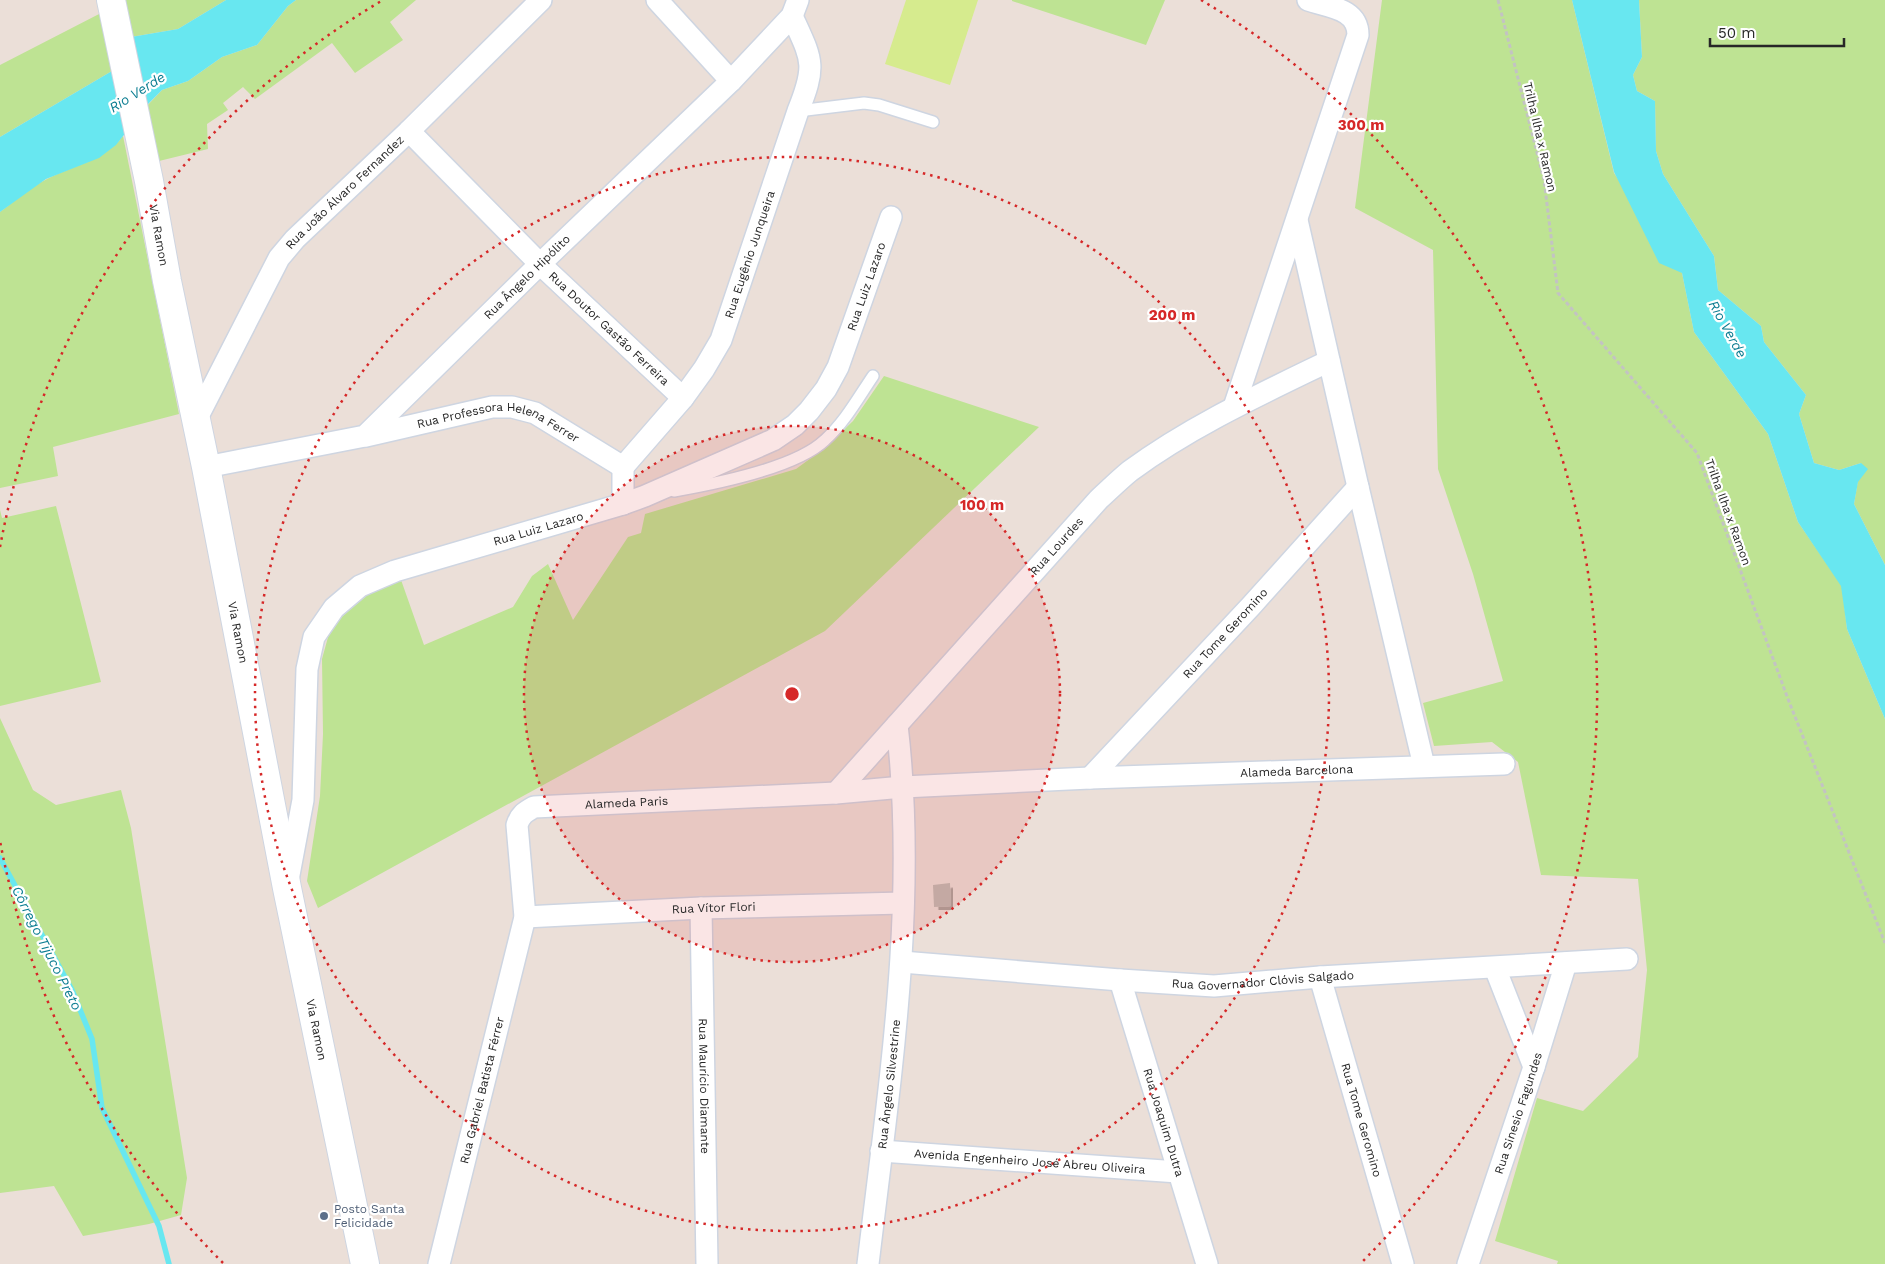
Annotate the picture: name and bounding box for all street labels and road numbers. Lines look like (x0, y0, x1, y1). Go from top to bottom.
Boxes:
street label: Trilha Ilha x Ramon (1521, 81, 1559, 193)
street label: Rua João Álvaro Fernandez (282, 133, 407, 252)
street label: Rua Eugênio Junqueira (722, 189, 778, 320)
street label: Via Ramon (146, 203, 171, 267)
street label: Rua Ângelo Hipólito (481, 232, 573, 322)
street label: Rua Luiz Lazaro (844, 240, 889, 333)
street label: Rua Doutor Gastão Ferreira (546, 269, 672, 388)
street label: Rua Professora Helena Ferrer (416, 400, 582, 445)
street label: Trilha Ilha x Ramon (1702, 457, 1754, 567)
street label: Rua Luiz Lazaro (492, 509, 585, 549)
street label: Rua Lourdes (1027, 514, 1086, 578)
street label: Rua Tome Geromino (1180, 585, 1271, 681)
street label: Via Ramon (225, 600, 251, 664)
street label: Alameda Barcelona (1240, 762, 1354, 780)
street label: Alameda Paris (584, 794, 669, 812)
street label: Rua Vítor Flori (672, 900, 756, 916)
street label: Rua Governador Clóvis Salgado (1171, 968, 1354, 993)
street label: Via Ramon (303, 998, 330, 1062)
street label: Rua Gabriel Batista Férrer (457, 1015, 507, 1165)
street label: Rua Maurício Diamante (696, 1018, 712, 1154)
street label: Rua Ângelo Silvestrine (875, 1019, 903, 1150)
street label: Rua Sinesio Fagundes (1492, 1051, 1545, 1176)
street label: Rua Tome Geromino (1338, 1061, 1385, 1179)
street label: Rua Joaquim Dutra (1140, 1067, 1187, 1179)
street label: Avenida Engenheiro José Abreu Oliveira (913, 1146, 1146, 1177)

